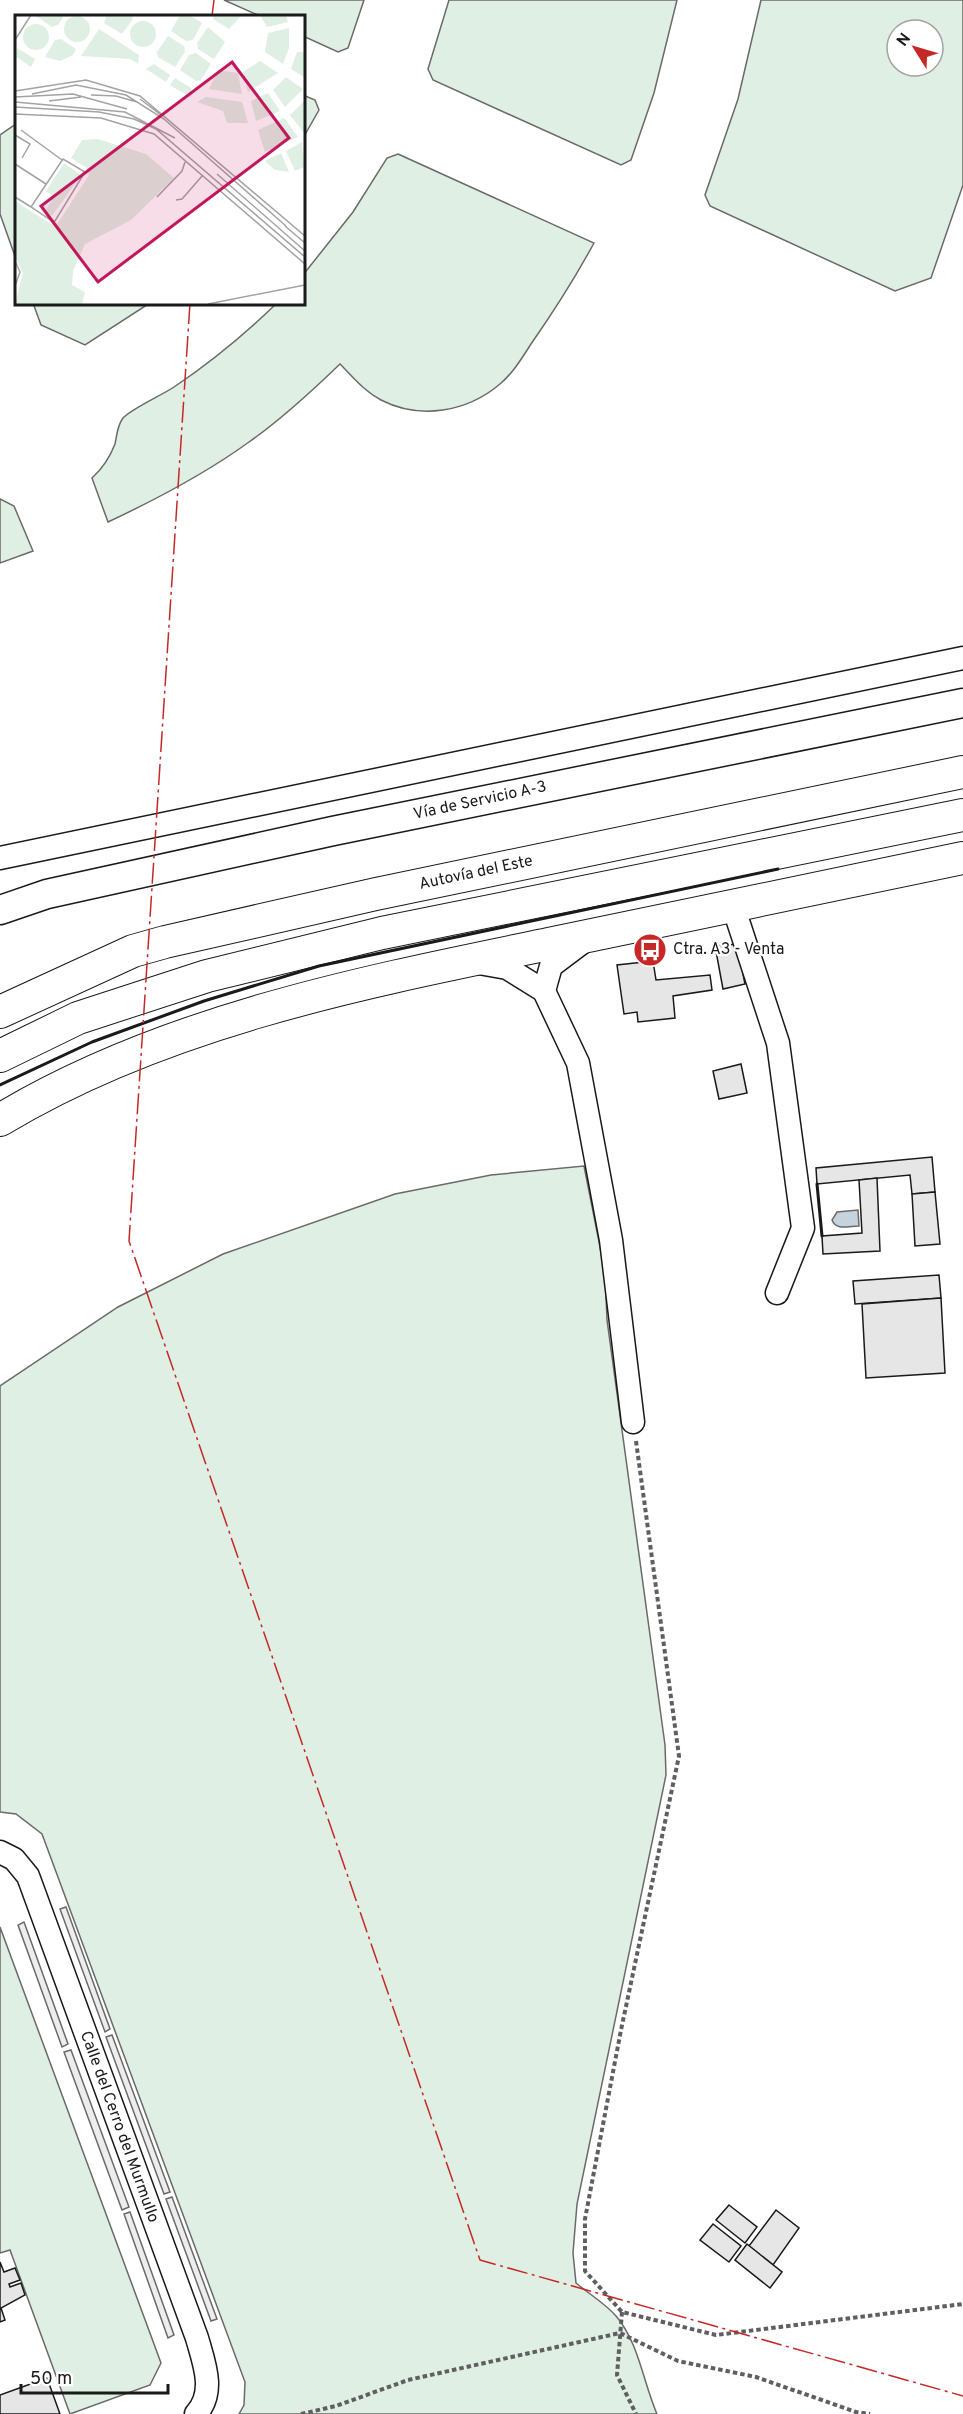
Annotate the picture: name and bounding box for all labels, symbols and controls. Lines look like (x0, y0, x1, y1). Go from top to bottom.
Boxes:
inset map (15, 15, 304, 304)
north arrow (885, 18, 945, 78)
text: N (893, 30, 916, 51)
street label: Vía de Servicio A-3 (412, 777, 548, 825)
street label: Autovía del Este (417, 851, 535, 895)
bus stop icon: Ctra. A3 - Venta (632, 932, 668, 968)
place label: Ctra. A3 - Venta (673, 940, 784, 960)
street label: Calle del Cerro del Murmullo (75, 2028, 163, 2226)
scale bar (21, 2357, 168, 2395)
text: 50 m (30, 2368, 72, 2391)

